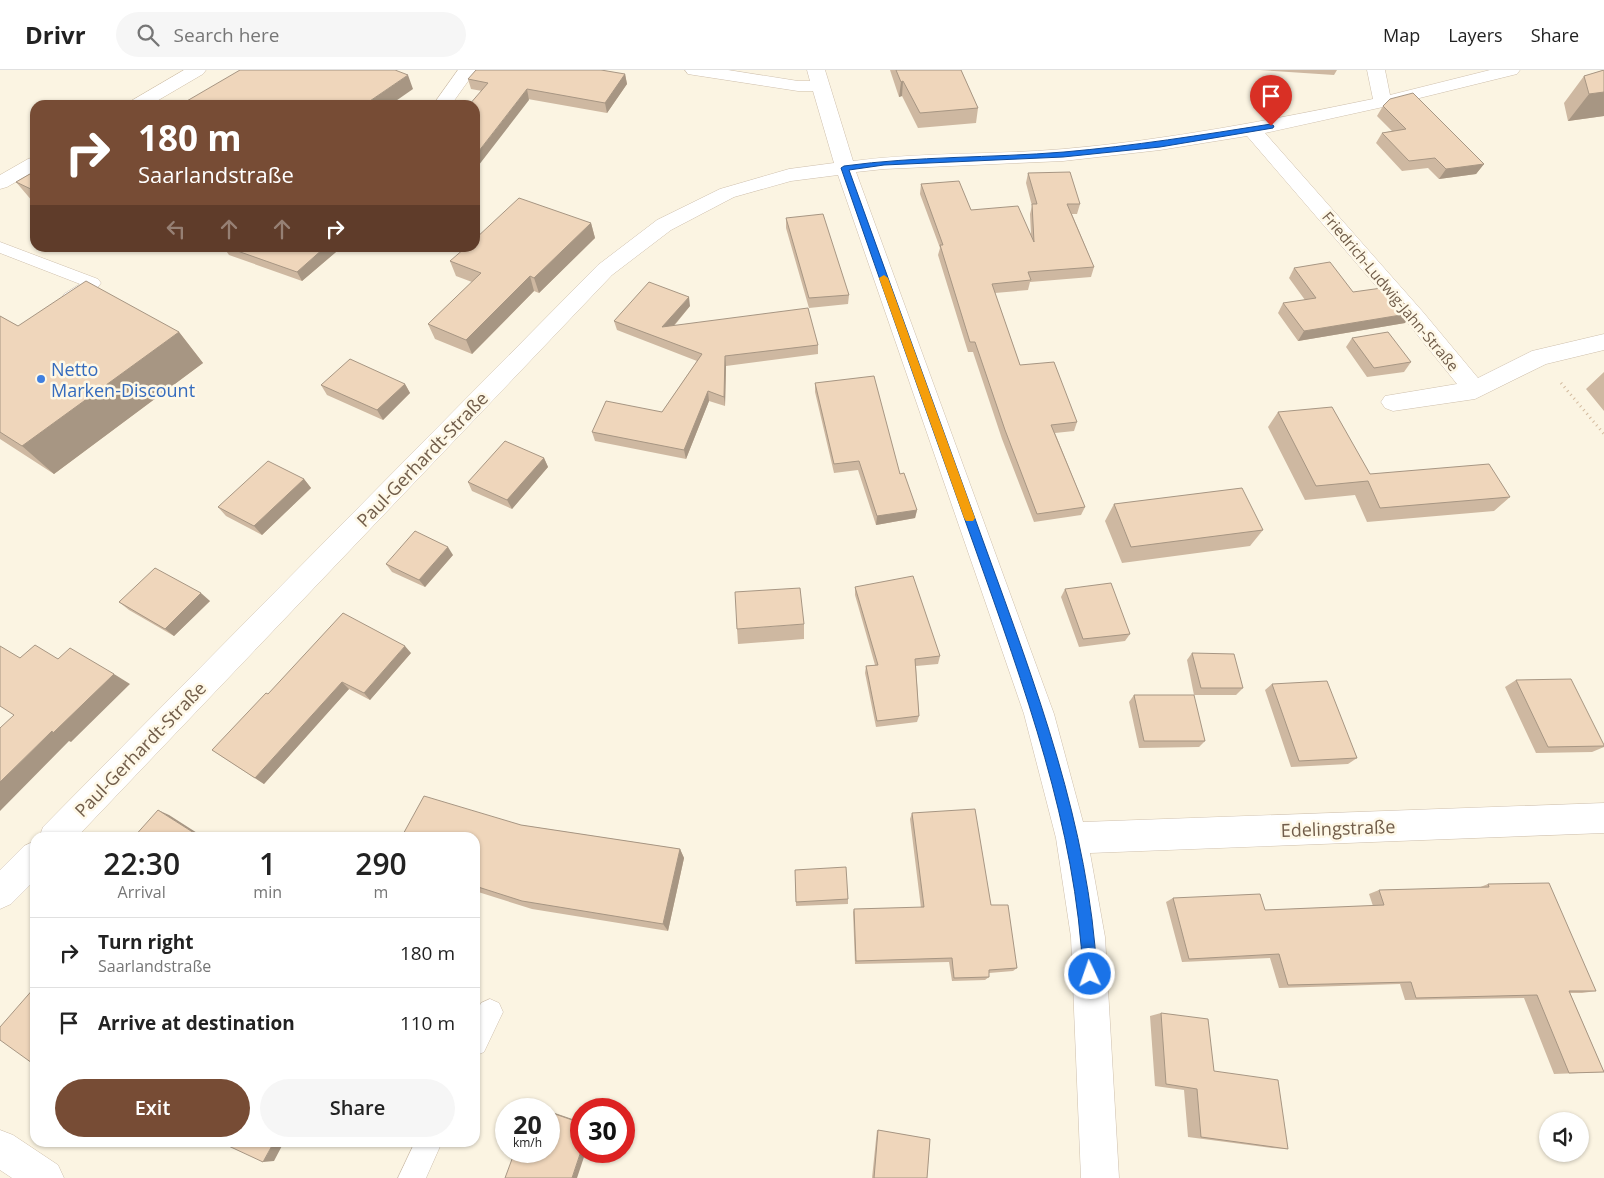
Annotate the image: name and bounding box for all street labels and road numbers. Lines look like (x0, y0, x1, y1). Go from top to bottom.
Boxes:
street label: Friedrich-Ludwig-Jahn-Straße (1318, 207, 1464, 375)
street label: Paul-Gerhardt-Straße (351, 386, 493, 532)
street label: Paul-Gerhardt-Straße (69, 676, 211, 822)
street label: Edelingstraße (1280, 814, 1396, 842)

